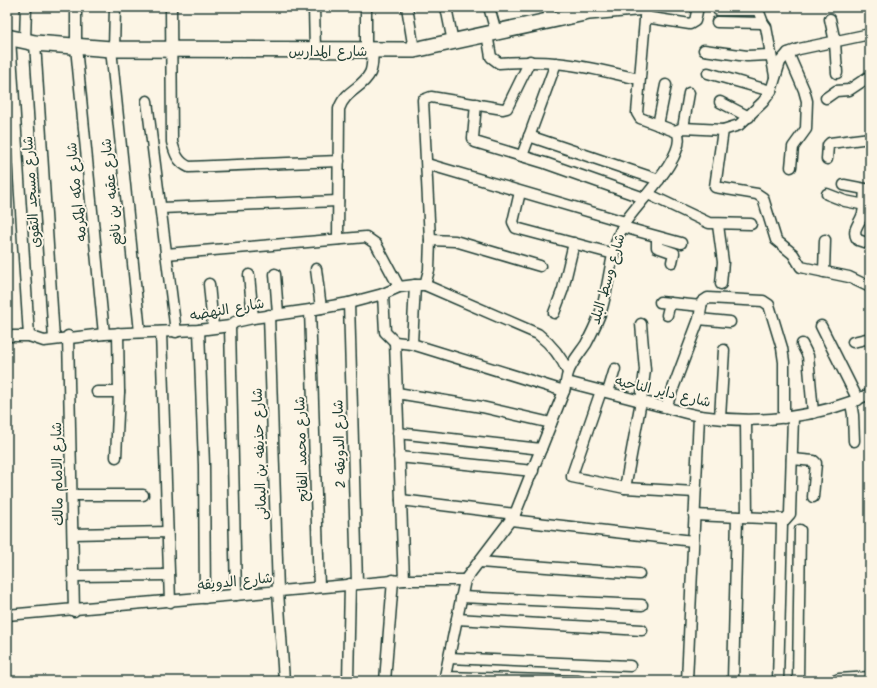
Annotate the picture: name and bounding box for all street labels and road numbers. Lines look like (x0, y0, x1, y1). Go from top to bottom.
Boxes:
street label: شارع المدارس (289, 41, 367, 63)
street label: شارع مسجد التقوى (17, 135, 47, 249)
street label: شارع عقبه بن نافع (95, 137, 129, 247)
street label: شارع مكه المكرمه (61, 141, 93, 243)
street label: شارع وسط البلد (584, 231, 631, 327)
street label: شارع النهضه (188, 293, 266, 327)
street label: شارع داير الناحيه (613, 370, 713, 414)
street label: شارع حذيفه بن اليمانى (247, 387, 273, 520)
street label: شارع محمد الفاتح (289, 396, 315, 502)
street label: شارع الدويقه 2 (327, 399, 353, 489)
street label: شارع الامام مالك (46, 422, 70, 526)
street label: شارع الدويقه (196, 567, 274, 597)

